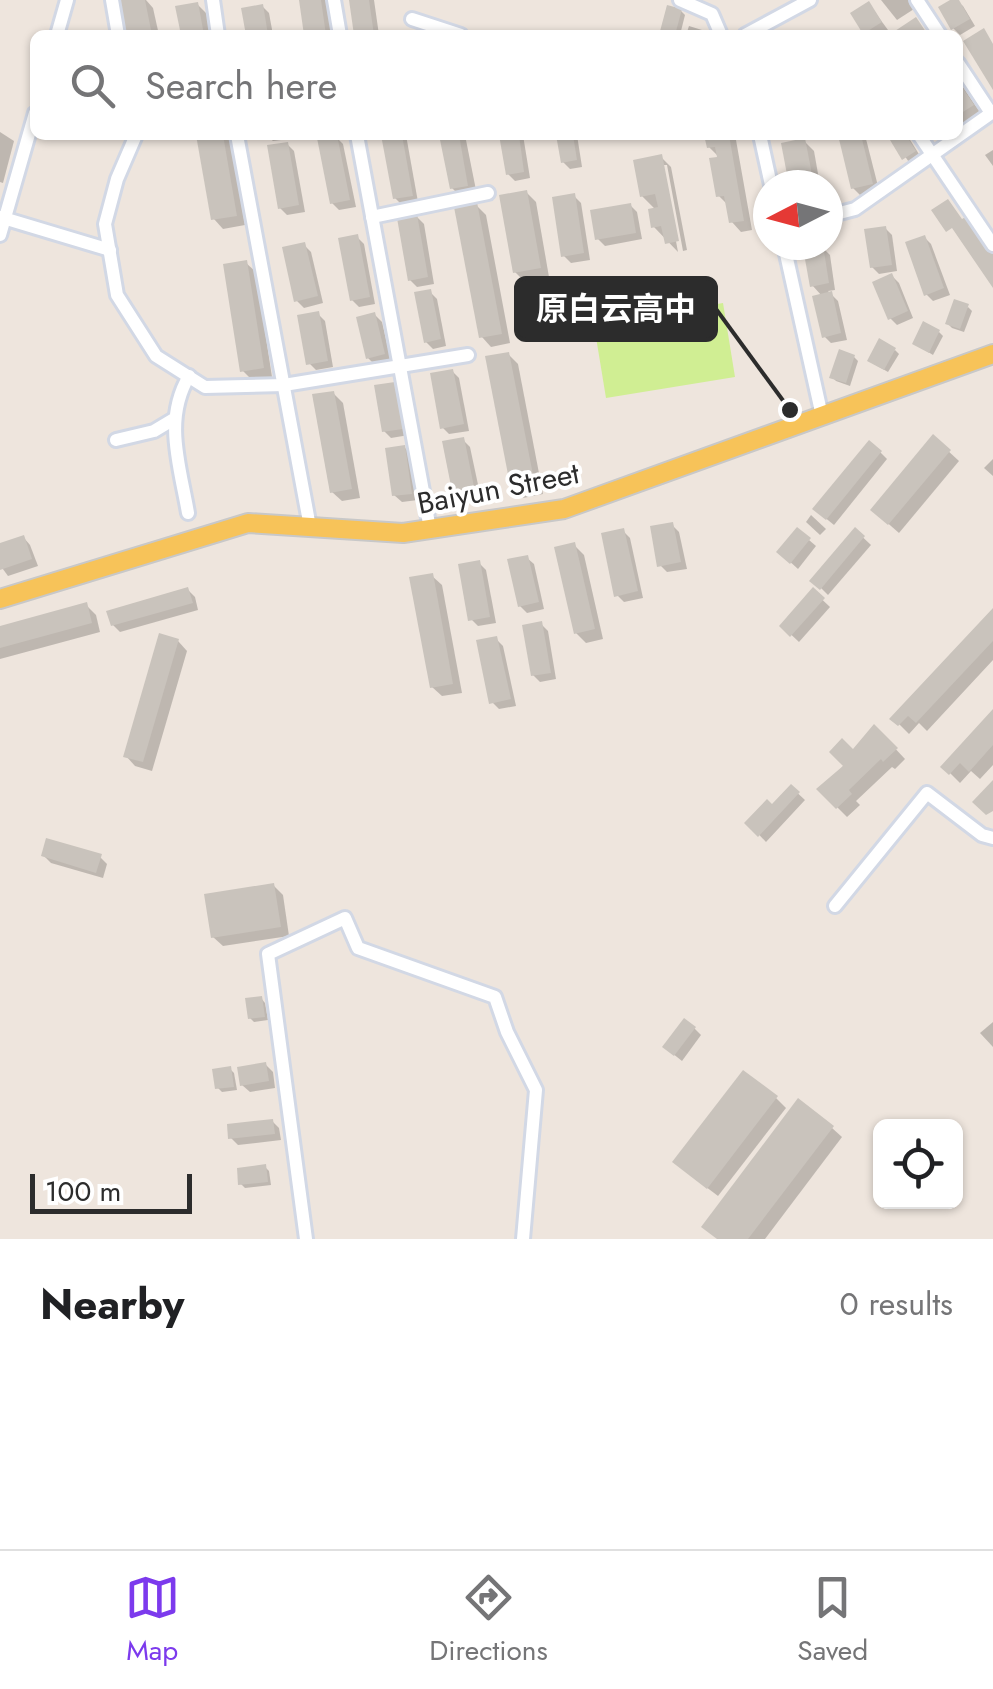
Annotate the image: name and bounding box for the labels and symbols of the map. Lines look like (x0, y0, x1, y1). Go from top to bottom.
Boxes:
north arrow (753, 170, 843, 260)
callout: 原白云高中 (516, 278, 716, 340)
text: 原白云高中 (536, 286, 696, 332)
street label: Baiyun Street (413, 451, 584, 525)
scale bar (30, 1169, 192, 1214)

